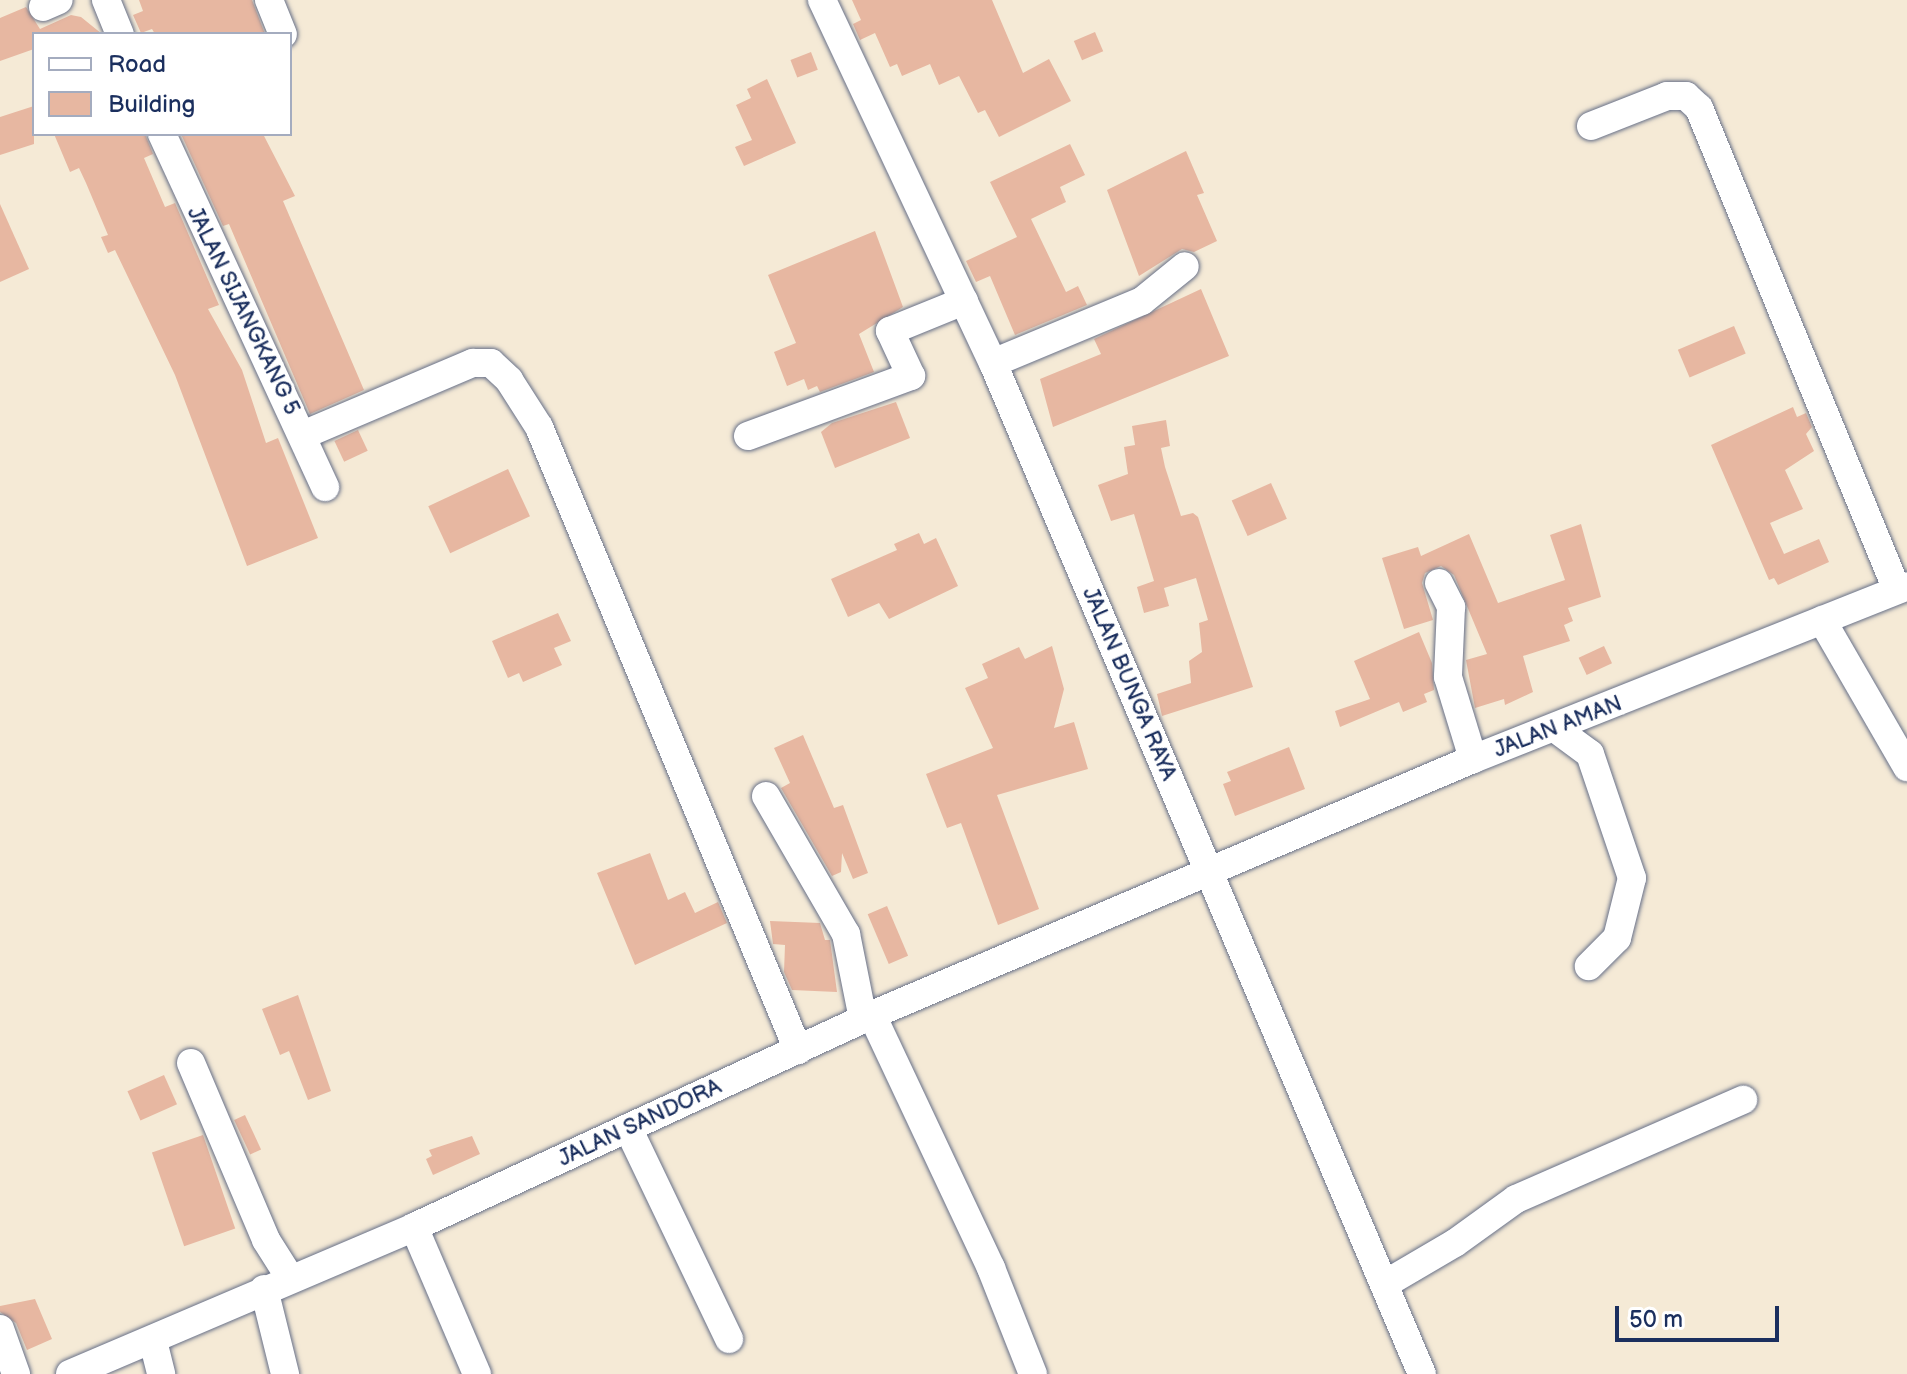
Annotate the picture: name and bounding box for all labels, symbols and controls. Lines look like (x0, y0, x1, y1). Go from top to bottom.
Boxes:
legend (32, 32, 292, 136)
text: Road (108, 50, 166, 79)
text: Building (108, 90, 195, 119)
street label: JALAN SIJANGKANG 5 (181, 202, 305, 420)
street label: JALAN BUNGA RAYA (1076, 583, 1182, 785)
street label: JALAN AMAN (1490, 690, 1626, 764)
street label: JALAN SANDORA (554, 1074, 726, 1172)
scale bar (1619, 1290, 1783, 1340)
text: 50 m (1629, 1305, 1683, 1334)

